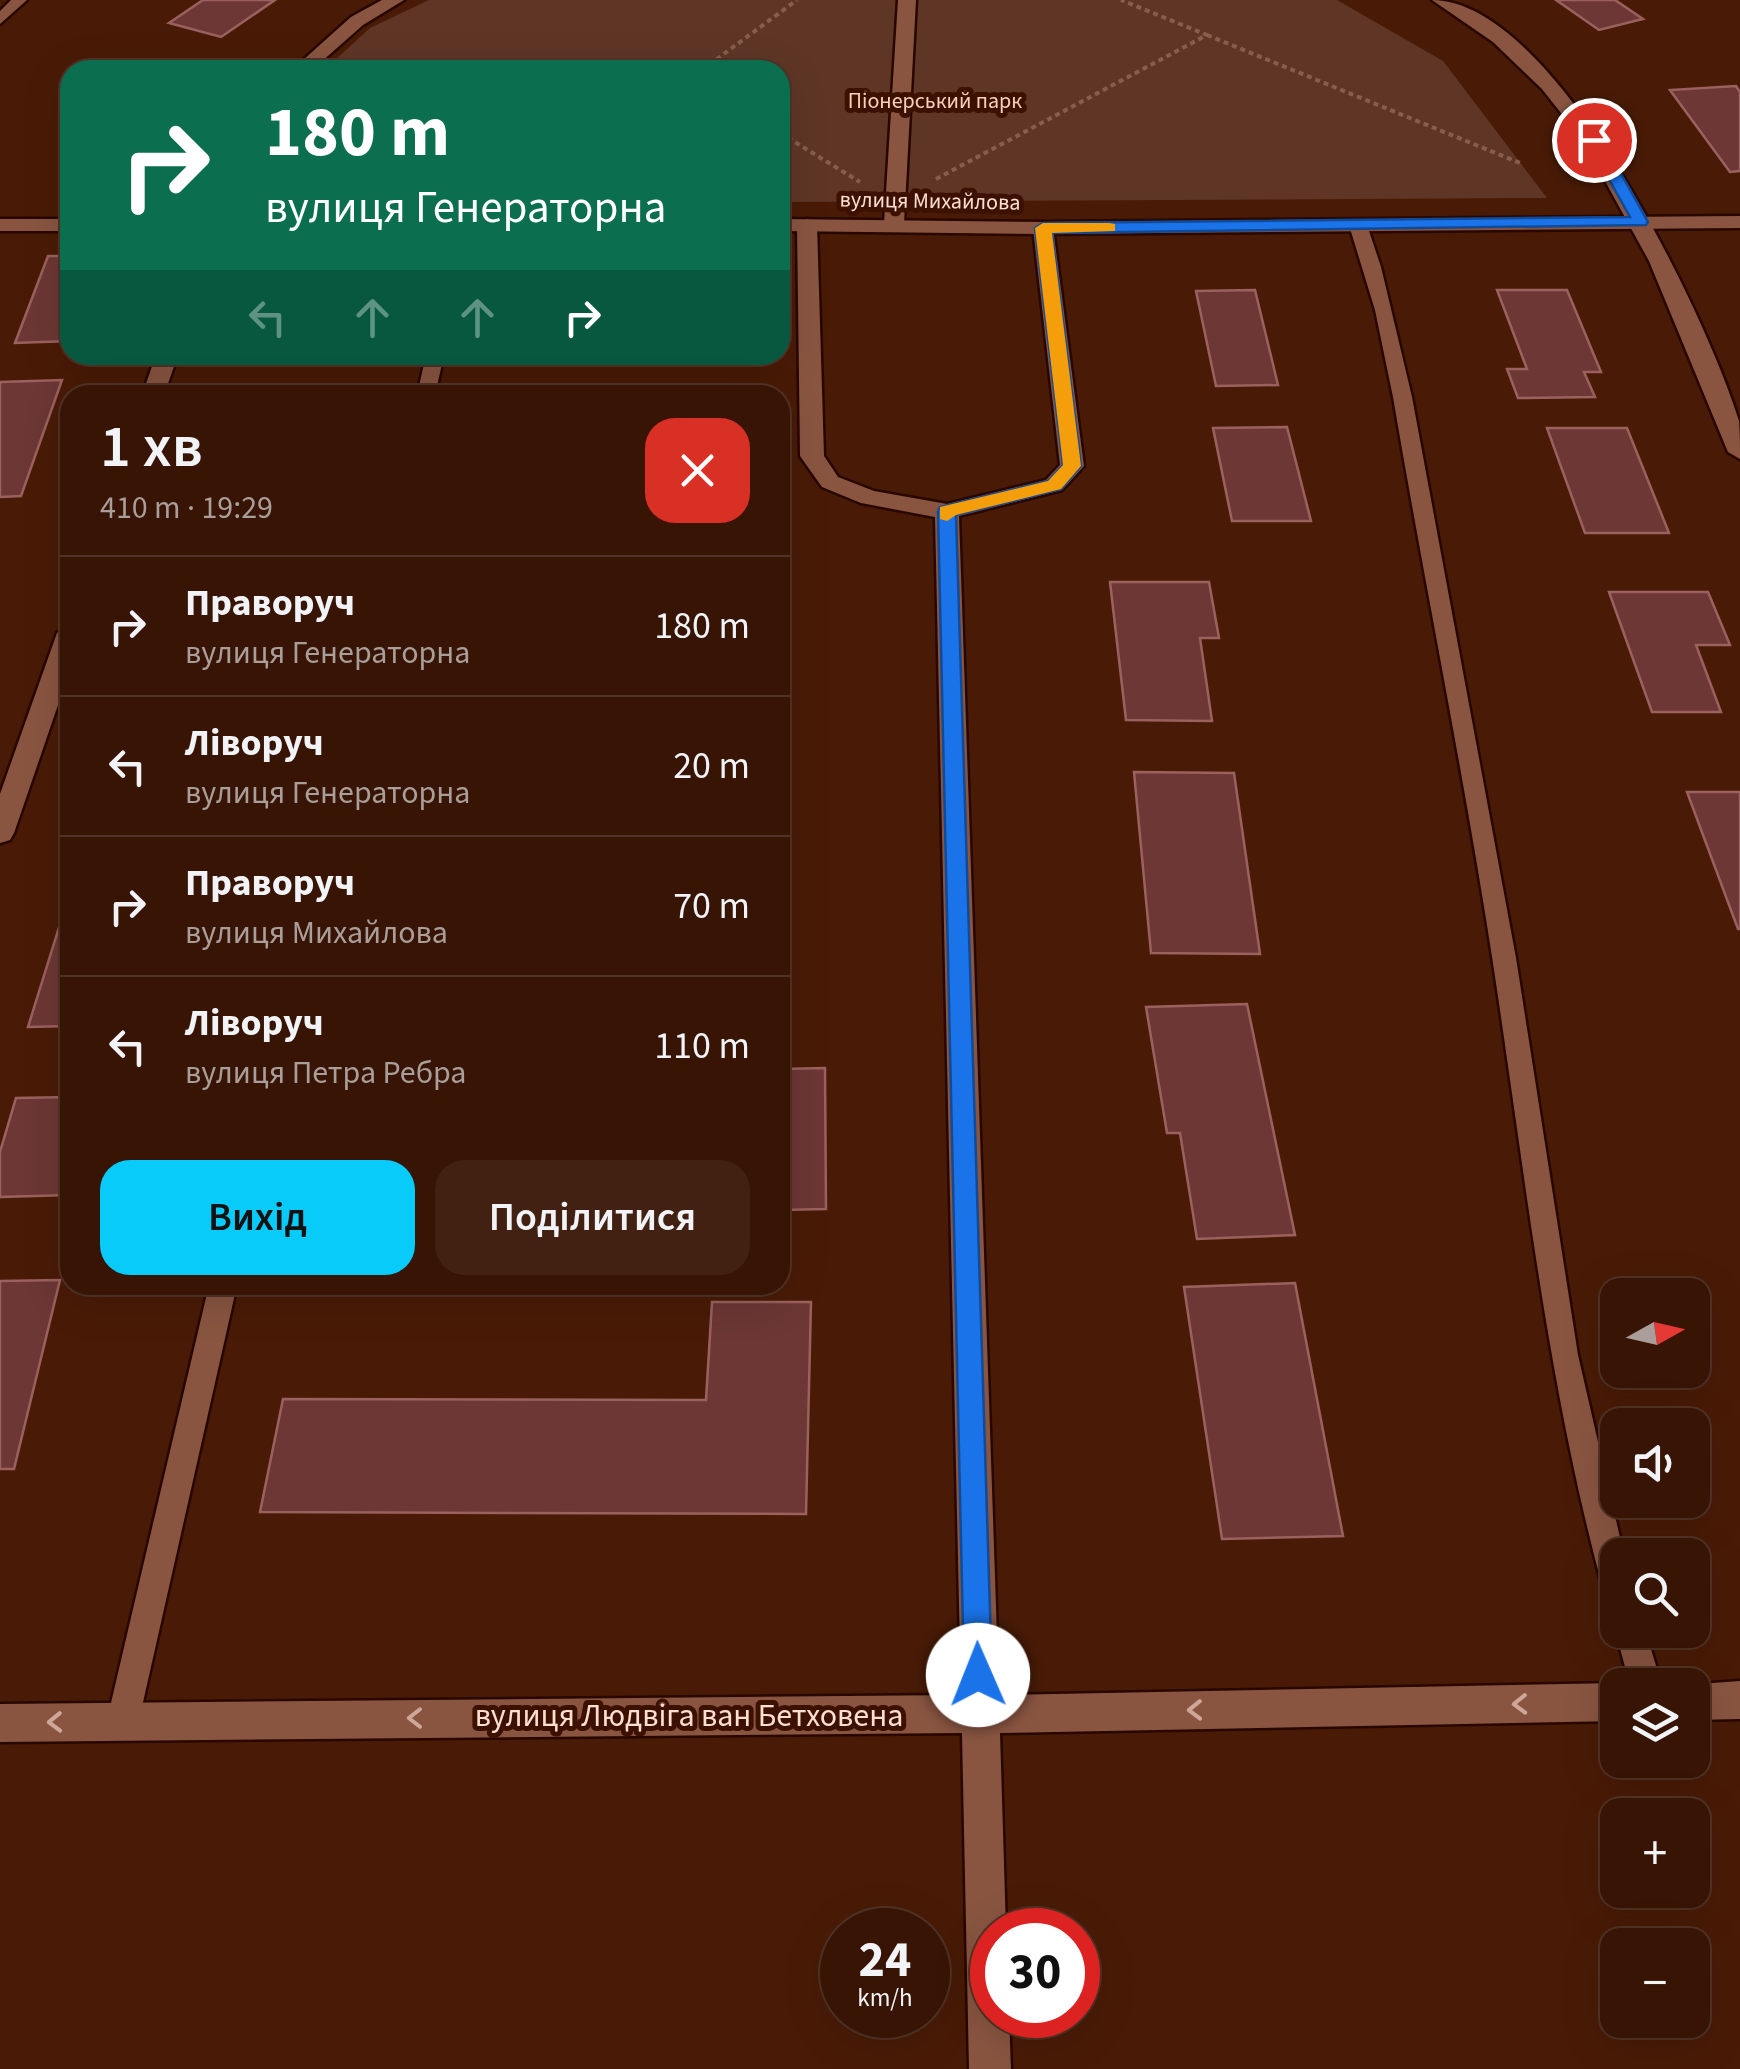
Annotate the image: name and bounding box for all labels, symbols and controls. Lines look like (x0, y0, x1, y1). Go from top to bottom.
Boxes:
text: 180 m (265, 83, 450, 183)
park label: Піонерський парк (848, 85, 1022, 117)
pin (1552, 98, 1637, 183)
icon: right (100, 100, 230, 230)
icon: arrive (1567, 113, 1622, 168)
text: вулиця Генераторна (265, 176, 666, 240)
street label: вулиця Михайлова (839, 183, 1021, 219)
icon: left (240, 290, 295, 345)
icon: ahead (345, 290, 400, 345)
icon: ahead (450, 290, 505, 345)
icon: right (555, 290, 610, 345)
text: 1 хв (100, 405, 203, 490)
button: close (645, 418, 750, 523)
text: 410 m · 19:29 (100, 485, 273, 531)
text: Праворуч (185, 576, 355, 630)
icon: right (100, 599, 155, 654)
text: 180 m (654, 599, 750, 653)
text: вулиця Генераторна (185, 630, 470, 676)
text: Ліворуч (185, 716, 324, 770)
icon: left (100, 739, 155, 794)
text: 20 m (673, 739, 750, 793)
text: вулиця Генераторна (185, 770, 470, 816)
text: Праворуч (185, 856, 355, 910)
icon: right (100, 879, 155, 934)
text: 70 m (673, 879, 750, 933)
text: вулиця Михайлова (185, 910, 448, 956)
text: Ліворуч (185, 996, 324, 1050)
icon: left (100, 1019, 155, 1074)
text: 110 m (654, 1019, 750, 1073)
text: вулиця Петра Ребра (185, 1050, 467, 1096)
button: Вихід (100, 1160, 415, 1275)
button: Поділитися (435, 1160, 750, 1275)
north arrow (1600, 1278, 1710, 1388)
map controls (1600, 1278, 1710, 2038)
button: sound (1600, 1408, 1710, 1518)
button: search (1600, 1538, 1710, 1648)
position arrow (926, 1623, 1030, 1727)
button: layers (1600, 1668, 1710, 1778)
street label: вулиця Людвіга ван Бетховена (475, 1693, 903, 1739)
one-way arrow (1512, 1693, 1528, 1714)
one-way arrow (1187, 1699, 1202, 1721)
one-way arrow (407, 1707, 422, 1729)
one-way arrow (47, 1711, 62, 1733)
button: + (1600, 1798, 1710, 1908)
speed limit sign: 30 (970, 1908, 1100, 2038)
text: 24 (859, 1925, 911, 1996)
button: − (1600, 1928, 1710, 2038)
text: km/h (857, 1980, 913, 2016)

